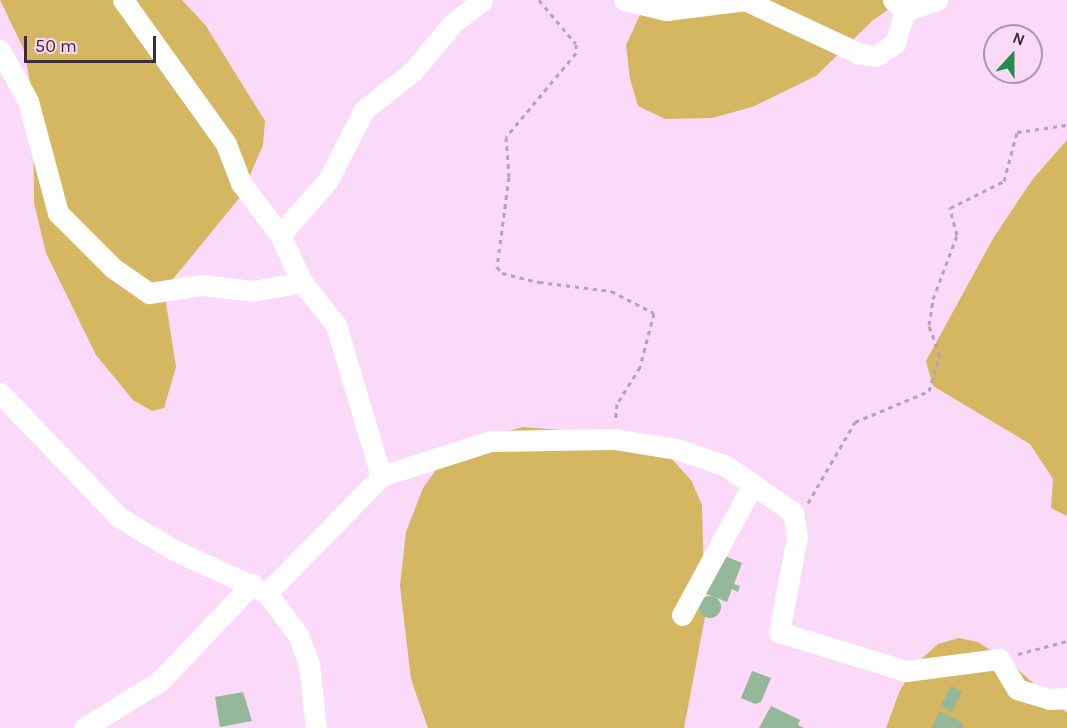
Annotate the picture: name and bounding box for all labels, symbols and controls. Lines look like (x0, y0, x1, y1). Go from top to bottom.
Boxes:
scale bar (27, 24, 159, 62)
north arrow (983, 24, 1043, 84)
text: N (1010, 28, 1028, 50)
text: 50 m (35, 35, 77, 57)

